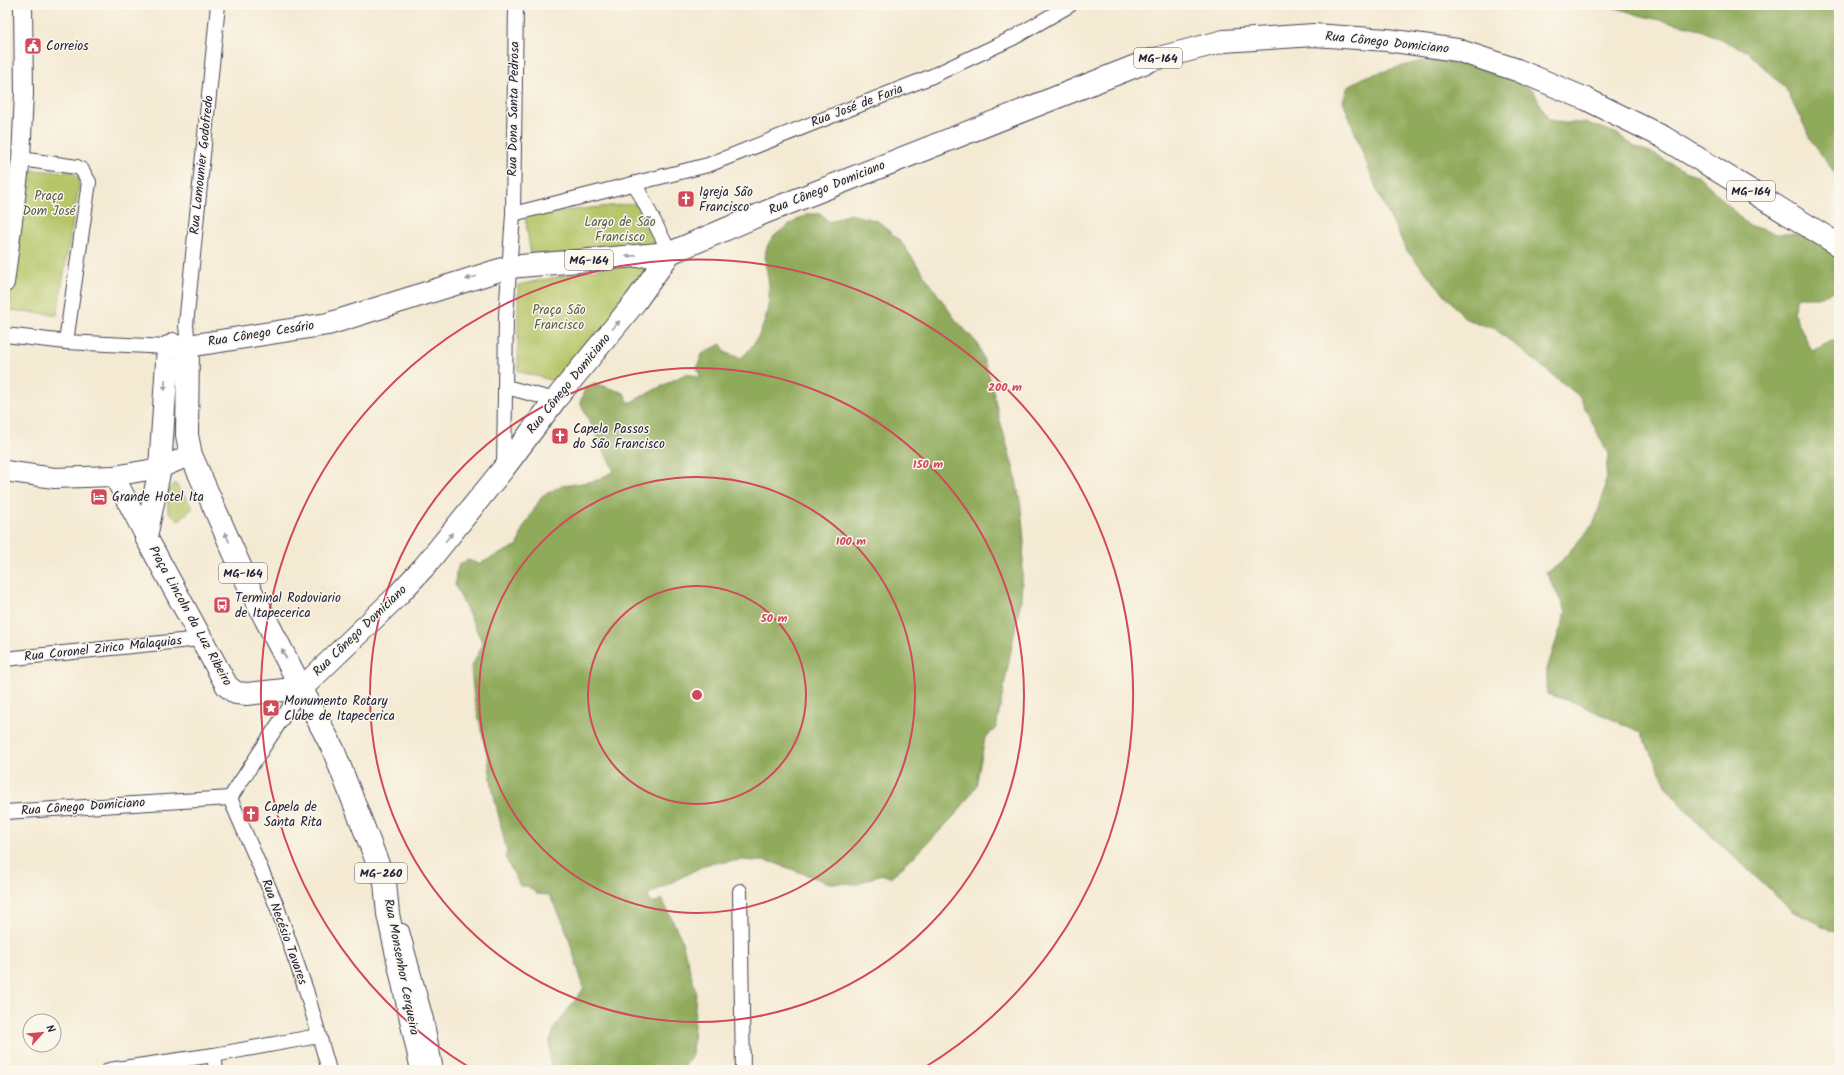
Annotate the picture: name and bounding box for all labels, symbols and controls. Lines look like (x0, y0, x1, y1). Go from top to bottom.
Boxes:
street label: Rua Cônego Domiciano (1324, 26, 1450, 60)
public building icon: Correios (23, 36, 43, 56)
place label: Correios (46, 36, 89, 57)
street label: Rua Dona Santa Pedrosa (502, 41, 526, 177)
road number: MG-164 (1134, 48, 1182, 68)
street label: Rua José de Faria (808, 79, 906, 133)
street label: Rua Lamounier Godofredo (184, 94, 220, 236)
street label: Rua Cônego Domiciano (765, 155, 889, 221)
road number: MG-164 (1727, 181, 1775, 201)
place label: Igreja São Francisco (699, 182, 753, 218)
park label: Praça Dom José (22, 186, 77, 222)
church icon: Igreja São Francisco (676, 189, 696, 209)
park label: Largo de São Francisco (584, 212, 656, 248)
road number: MG-164 (565, 250, 613, 270)
one-way arrow (625, 253, 637, 259)
one-way arrow (465, 275, 477, 281)
park label: Praça São Francisco (532, 300, 586, 336)
street label: Rua Cônego Cesário (206, 315, 316, 353)
one-way arrow (612, 320, 621, 331)
street label: Rua Cônego Domiciano (522, 329, 616, 439)
text: 200 m (988, 378, 1022, 397)
one-way arrow (162, 379, 168, 392)
place label: Capela Passos do São Francisco (573, 419, 665, 455)
church icon: Capela Passos do São Francisco (550, 426, 570, 446)
text: 150 m (913, 455, 943, 474)
hotel icon: Grande Hotel Ita (89, 487, 109, 507)
place label: Grande Hotel Ita (112, 487, 204, 508)
one-way arrow (224, 531, 230, 542)
one-way arrow (444, 531, 453, 542)
text: 100 m (836, 532, 866, 551)
street label: Praça Lincoln da Luz Ribeiro (143, 542, 237, 690)
road number: MG-164 (219, 563, 267, 583)
street label: Rua Cônego Domiciano (308, 580, 412, 682)
place label: Terminal Rodoviario de Itapecerica (235, 588, 341, 624)
bus stop icon: Terminal Rodoviario de Itapecerica (212, 595, 232, 615)
text: 50 m (760, 609, 788, 628)
street label: Rua Coronel Zirico Malaquias (23, 630, 183, 668)
one-way arrow (280, 648, 287, 660)
centre of rings (690, 688, 704, 702)
place label: Monumento Rotary Clube de Itapecerica (284, 691, 395, 727)
place icon: Monumento Rotary Clube de Itapecerica (261, 698, 281, 718)
street label: Rua Cônego Domiciano (20, 792, 146, 822)
place label: Capela de Santa Rita (264, 797, 322, 833)
church icon: Capela de Santa Rita (241, 804, 261, 824)
road number: MG-260 (355, 863, 407, 883)
street label: Rua Necésio Tavares (255, 876, 313, 988)
street label: Rua Monsenhor Cerqueira (377, 897, 425, 1037)
north arrow (22, 1013, 62, 1053)
text: N (40, 1022, 60, 1036)

